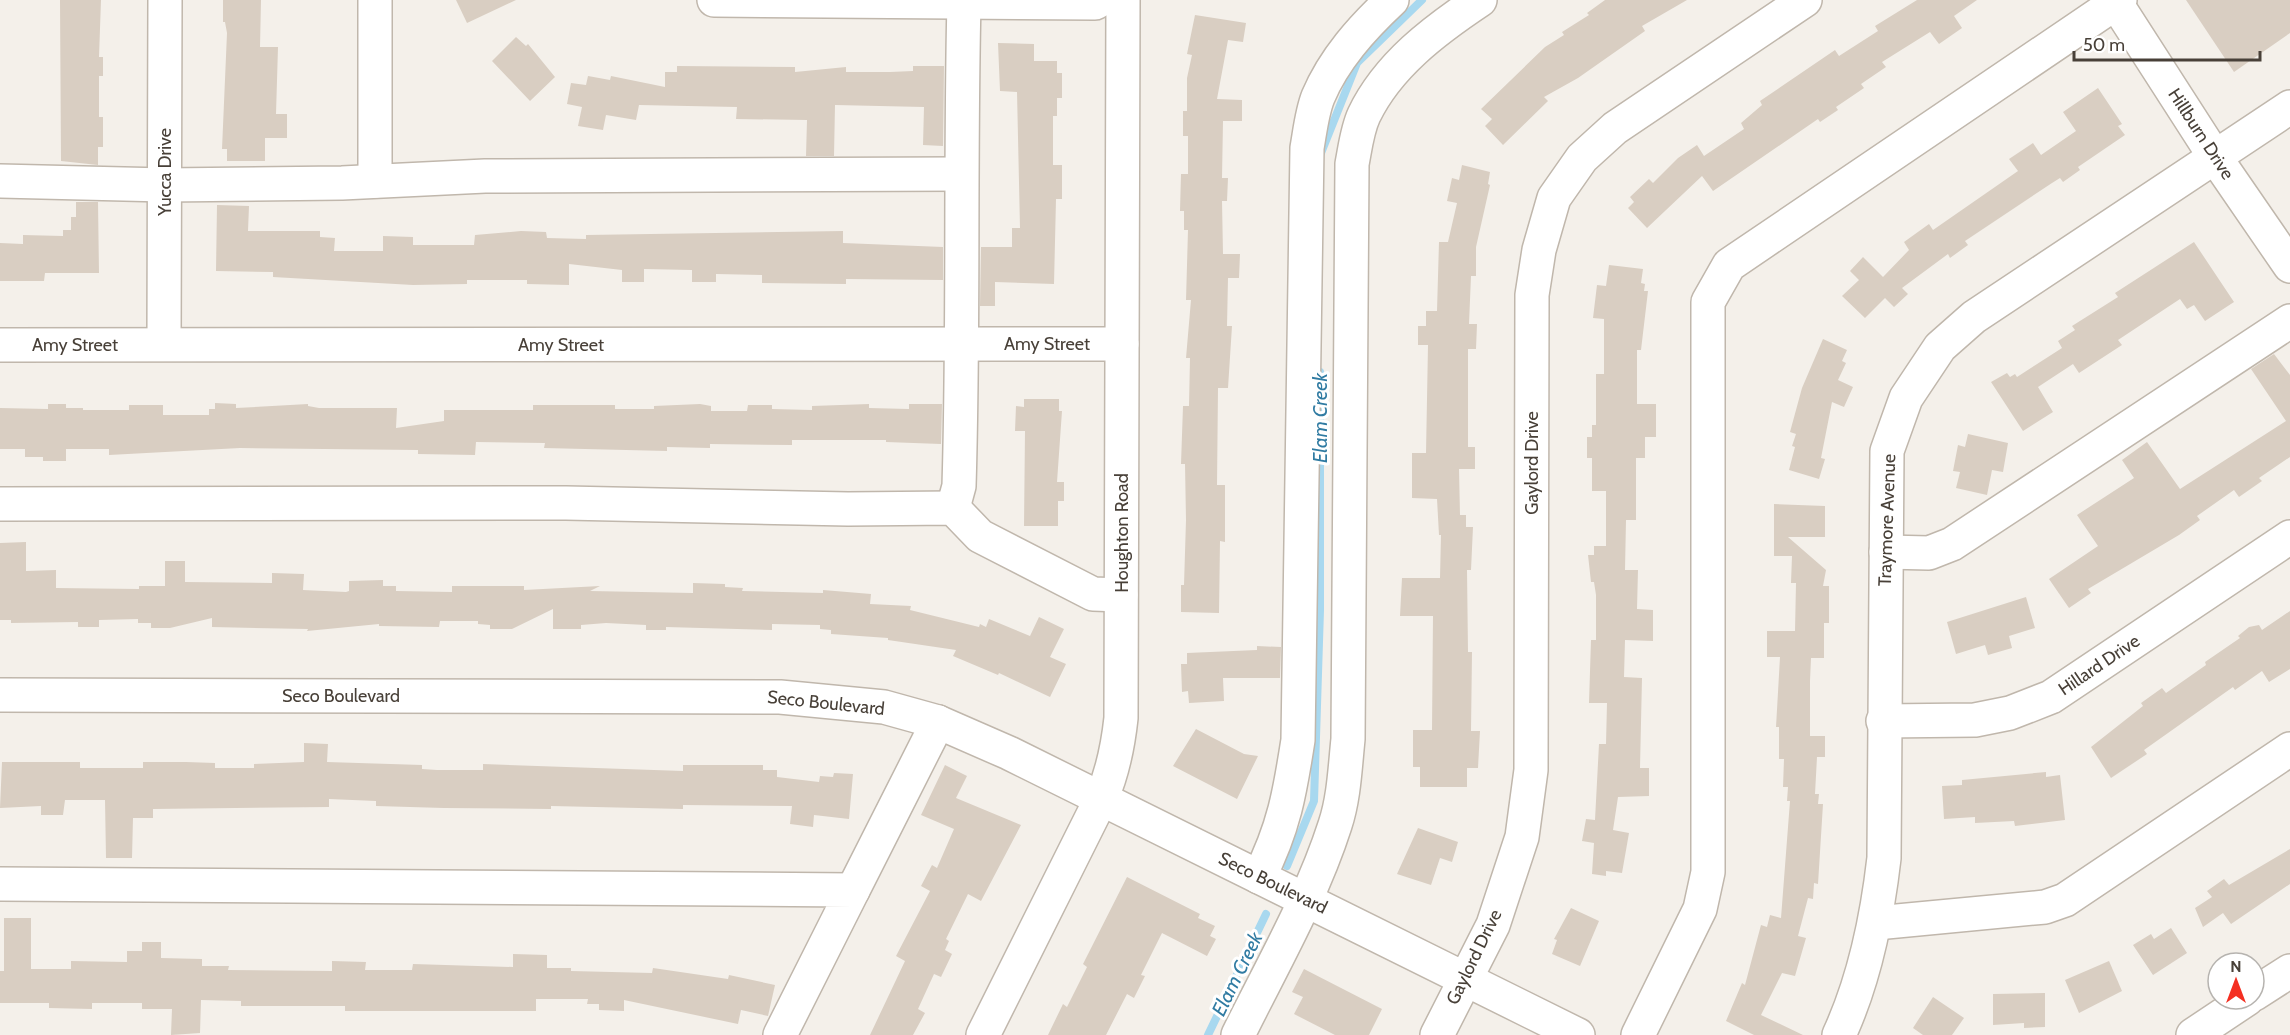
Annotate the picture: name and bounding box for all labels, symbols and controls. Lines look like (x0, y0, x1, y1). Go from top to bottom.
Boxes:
scale bar (2074, 24, 2260, 62)
text: 50 m (2083, 34, 2125, 56)
street label: Hillburn Drive (2163, 84, 2239, 184)
street label: Yucca Drive (154, 128, 176, 217)
street label: Amy Street (1004, 333, 1090, 355)
street label: Amy Street (32, 334, 118, 356)
street label: Amy Street (518, 334, 604, 356)
water label: Elam Creek (1308, 372, 1332, 463)
street label: Gaylord Drive (1521, 411, 1543, 515)
street label: Traymore Avenue (1874, 453, 1900, 587)
street label: Houghton Road (1111, 473, 1133, 593)
street label: Hillard Drive (2054, 630, 2144, 700)
street label: Seco Boulevard (282, 685, 400, 707)
street label: Seco Boulevard (766, 686, 886, 720)
street label: Seco Boulevard (1215, 847, 1331, 919)
street label: Gaylord Drive (1441, 906, 1507, 1008)
water label: Elam Creek (1206, 927, 1268, 1020)
north arrow (2206, 951, 2266, 1011)
text: N (2230, 957, 2242, 976)

